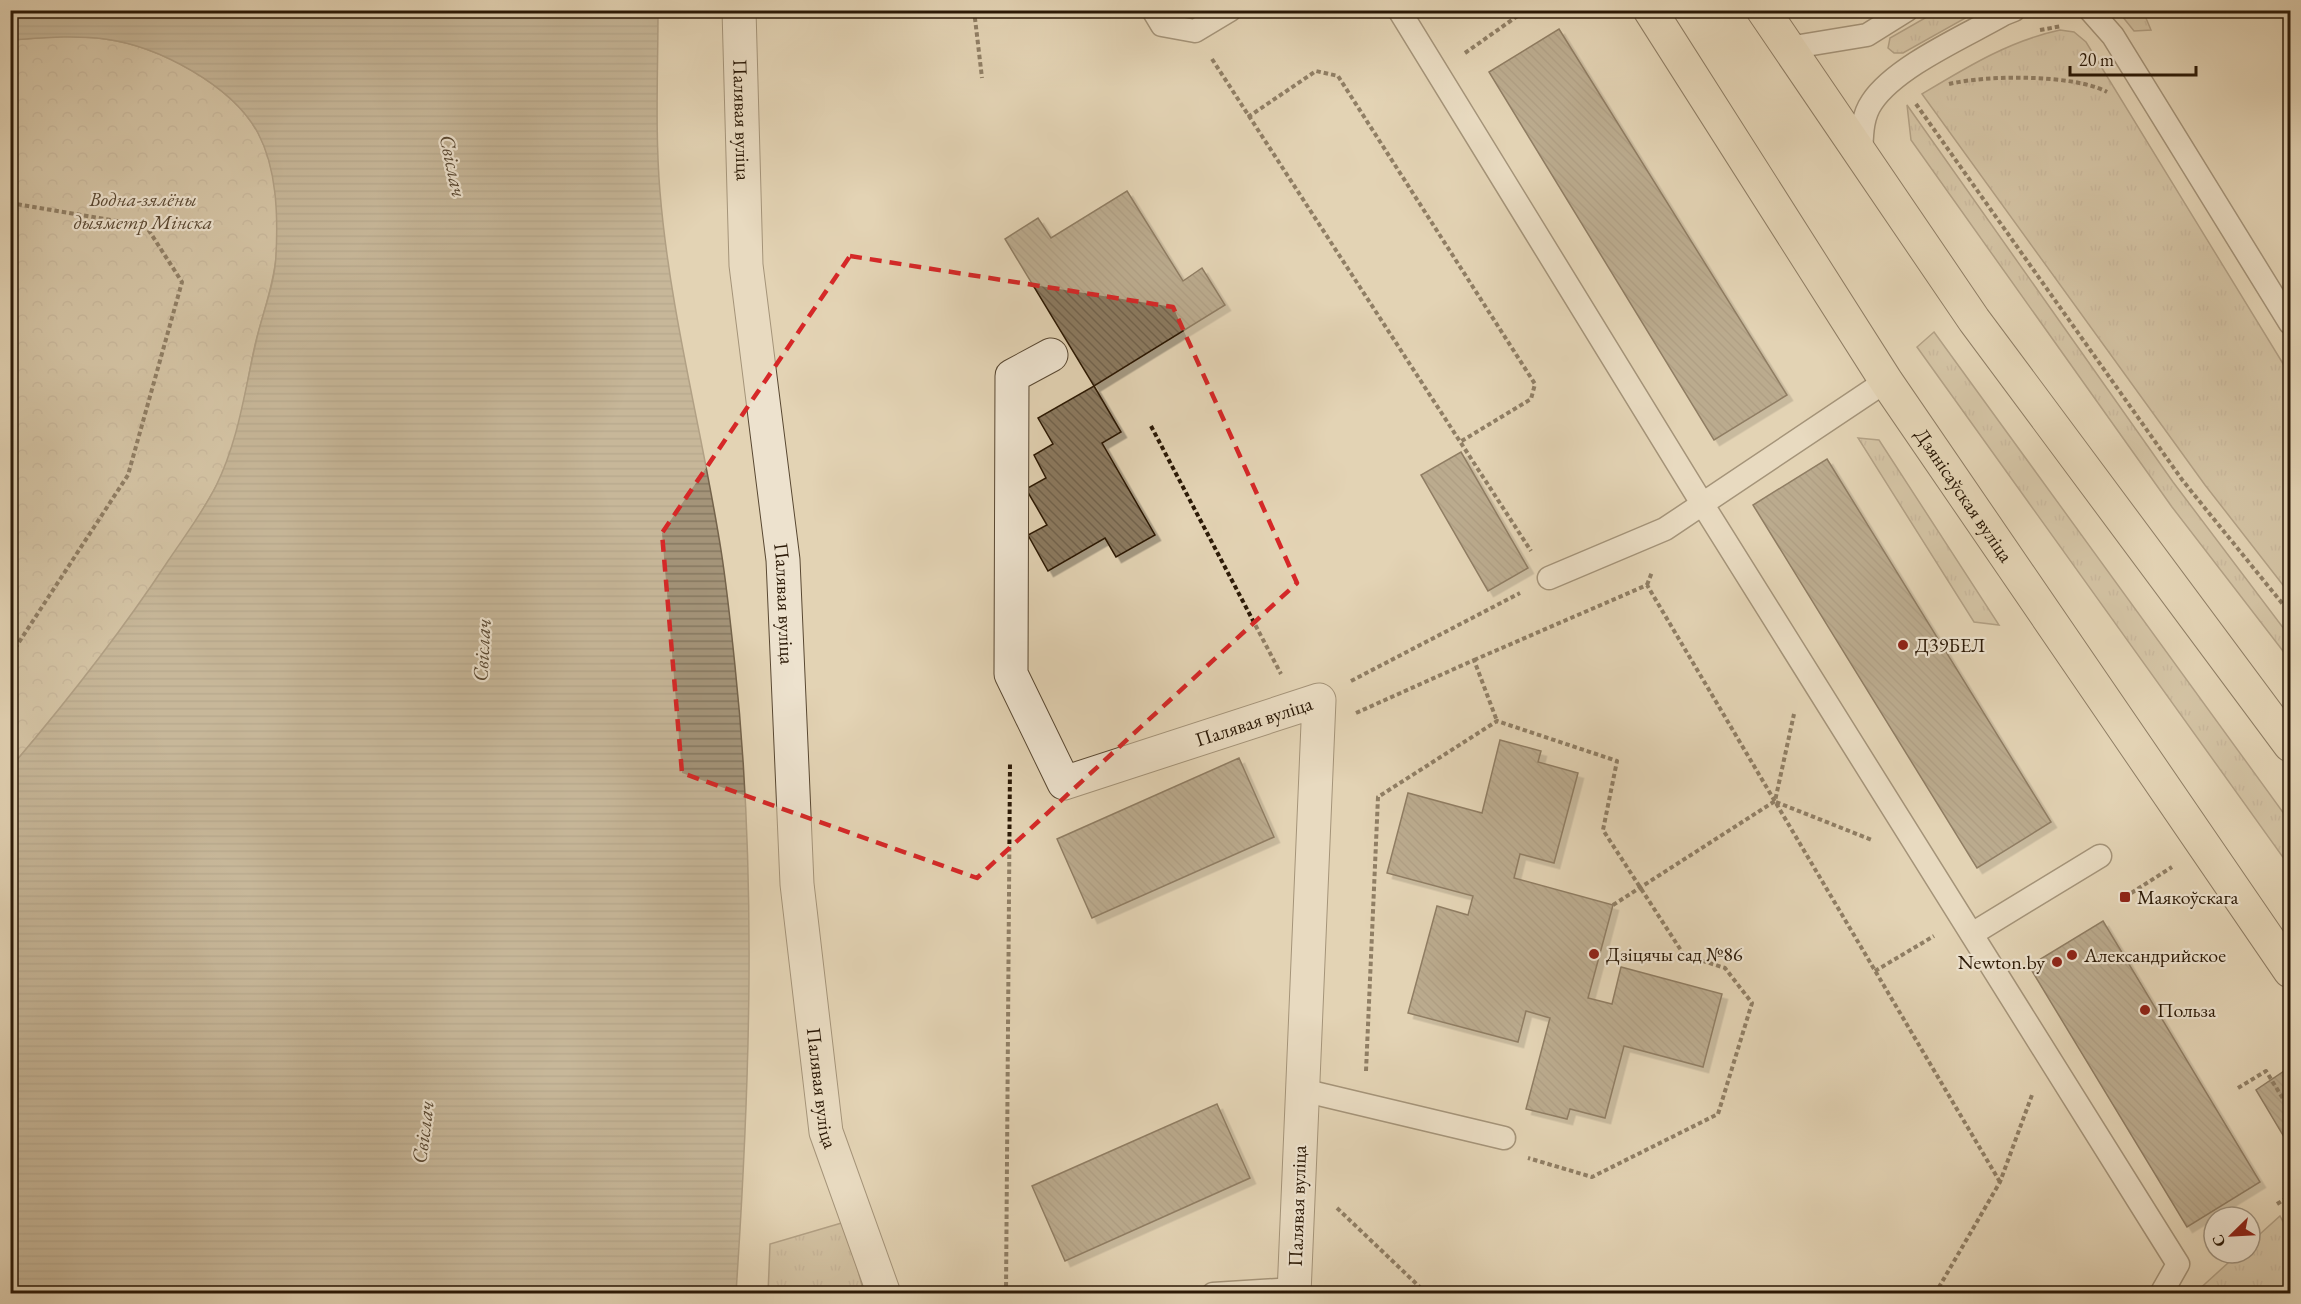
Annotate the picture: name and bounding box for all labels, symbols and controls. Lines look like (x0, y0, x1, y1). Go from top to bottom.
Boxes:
scale bar (2070, 39, 2196, 77)
text: 20 m (2079, 48, 2114, 71)
street label: Палявая вуліца (727, 59, 757, 181)
water label: Свіслач (434, 132, 473, 200)
park label: Водна-зялёны дыяметр Мінска (73, 186, 213, 235)
street label: Дзянісаўская вуліца (1909, 423, 2019, 567)
street label: Палявая вуліца (768, 541, 800, 665)
water label: Свіслач (466, 618, 497, 682)
place label: Д39БЕЛ (1915, 632, 1986, 658)
marker: Д39БЕЛ (1896, 638, 1910, 652)
street label: Палявая вуліца (1192, 690, 1316, 752)
place label: Маякоўскага (2137, 884, 2239, 910)
marker: Маякоўскага (2118, 890, 2132, 904)
place label: Дзіцячы сад №86 (1606, 941, 1743, 967)
place label: Александрийское (2083, 942, 2226, 968)
marker: Дзіцячы сад №86 (1587, 947, 1601, 961)
marker: Александрийское (2065, 948, 2079, 962)
place label: Newton.by (1958, 949, 2045, 975)
marker: Newton.by (2050, 955, 2064, 969)
place label: Польза (2157, 997, 2216, 1023)
marker: Польза (2138, 1003, 2152, 1017)
street label: Палявая вуліца (801, 1026, 844, 1152)
water label: Свіслач (405, 1099, 440, 1165)
street label: Палявая вуліца (1282, 1145, 1312, 1267)
north arrow (2202, 1205, 2262, 1265)
text: С (2207, 1231, 2231, 1250)

